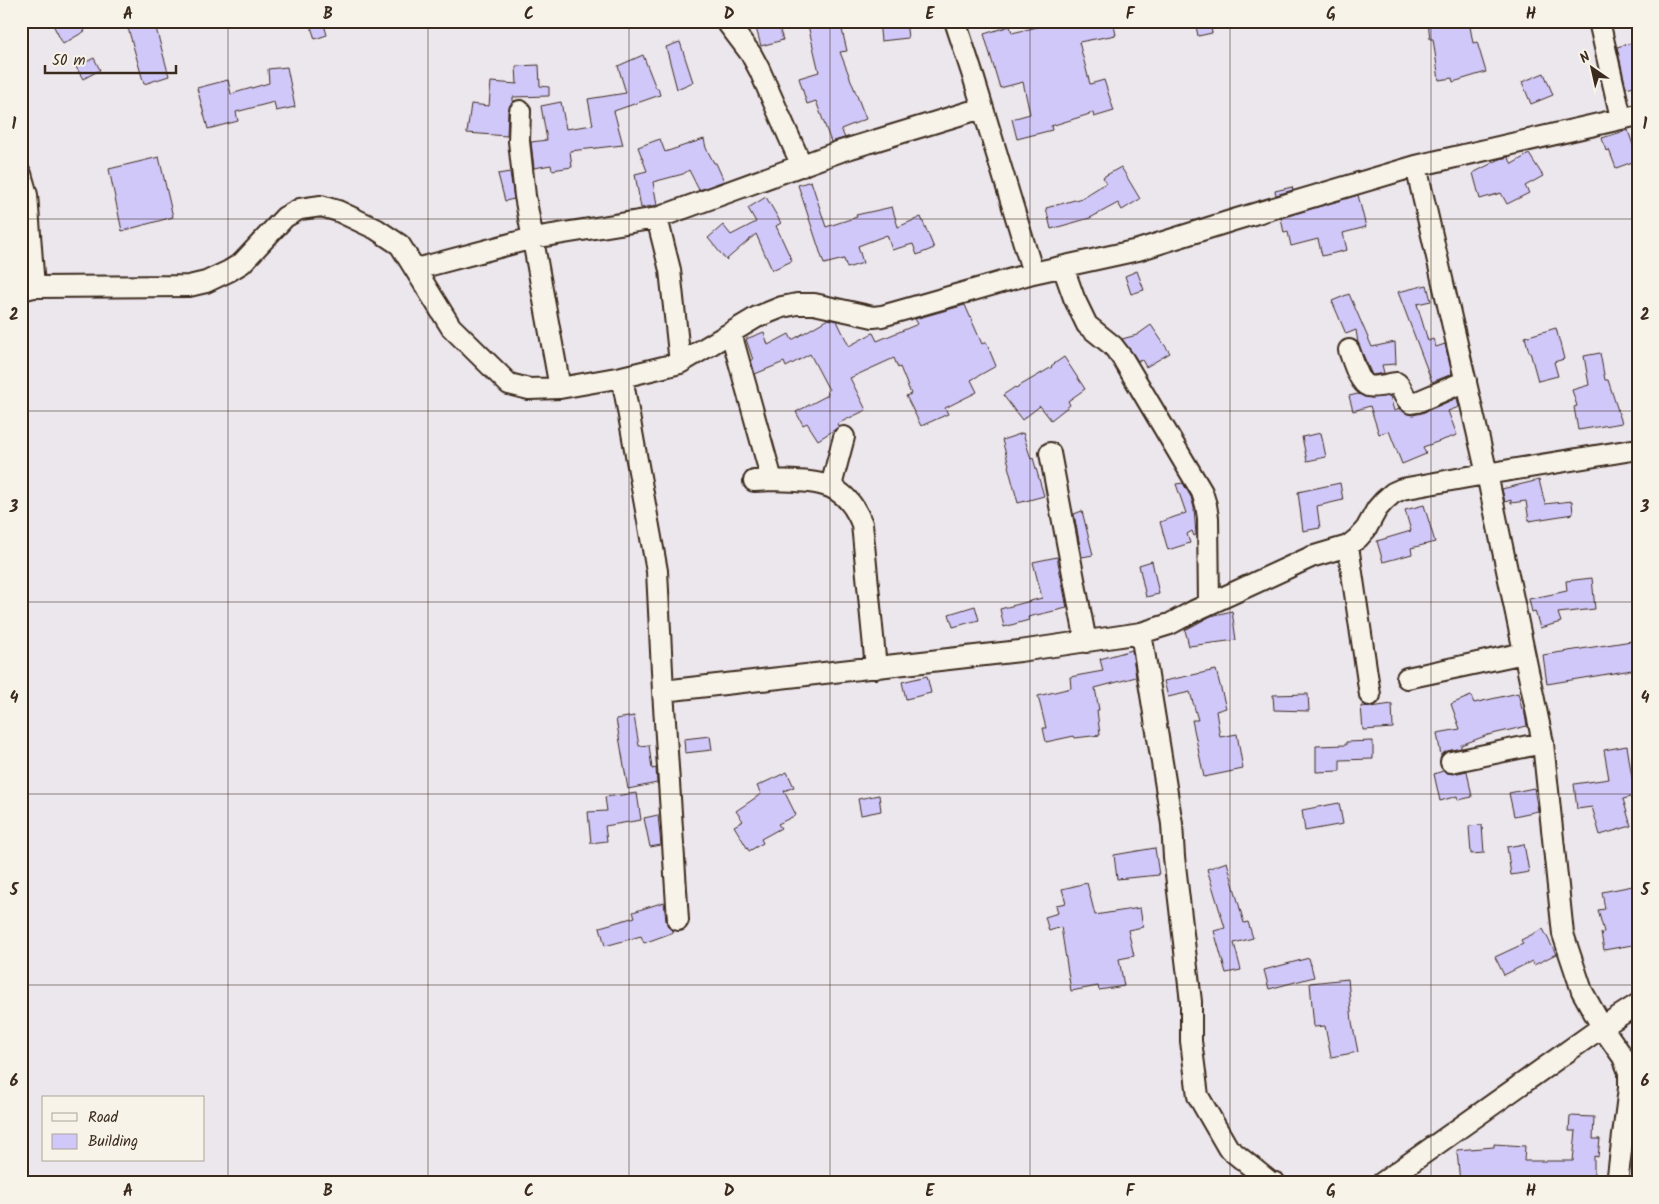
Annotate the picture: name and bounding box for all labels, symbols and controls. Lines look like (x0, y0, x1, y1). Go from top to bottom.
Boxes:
text: A (123, 2, 133, 27)
text: B (323, 2, 333, 27)
text: C (524, 2, 534, 27)
text: D (724, 2, 735, 27)
text: E (926, 2, 936, 27)
text: F (1126, 2, 1136, 27)
text: G (1326, 2, 1336, 27)
text: H (1526, 2, 1536, 27)
scale bar (45, 42, 176, 74)
north arrow (1566, 42, 1616, 92)
text: N (1575, 46, 1595, 70)
text: 50 m (52, 49, 86, 73)
text: 1 (12, 112, 17, 137)
text: 1 (1643, 112, 1648, 137)
text: 2 (9, 303, 19, 328)
text: 2 (1640, 303, 1650, 328)
text: 3 (9, 495, 19, 520)
text: 3 (1640, 495, 1650, 520)
text: 4 (10, 686, 19, 711)
text: 4 (1641, 686, 1650, 711)
text: 5 (9, 878, 20, 903)
text: 5 (1640, 878, 1651, 903)
text: 6 (10, 1069, 19, 1094)
text: 6 (1641, 1069, 1650, 1094)
legend (42, 1096, 205, 1162)
text: Road (88, 1106, 119, 1130)
text: Building (88, 1130, 138, 1154)
text: A (123, 1179, 133, 1204)
text: B (323, 1179, 333, 1204)
text: C (524, 1179, 534, 1204)
text: D (724, 1179, 735, 1204)
text: E (926, 1179, 936, 1204)
text: F (1126, 1179, 1136, 1204)
text: G (1326, 1179, 1336, 1204)
text: H (1526, 1179, 1536, 1204)

